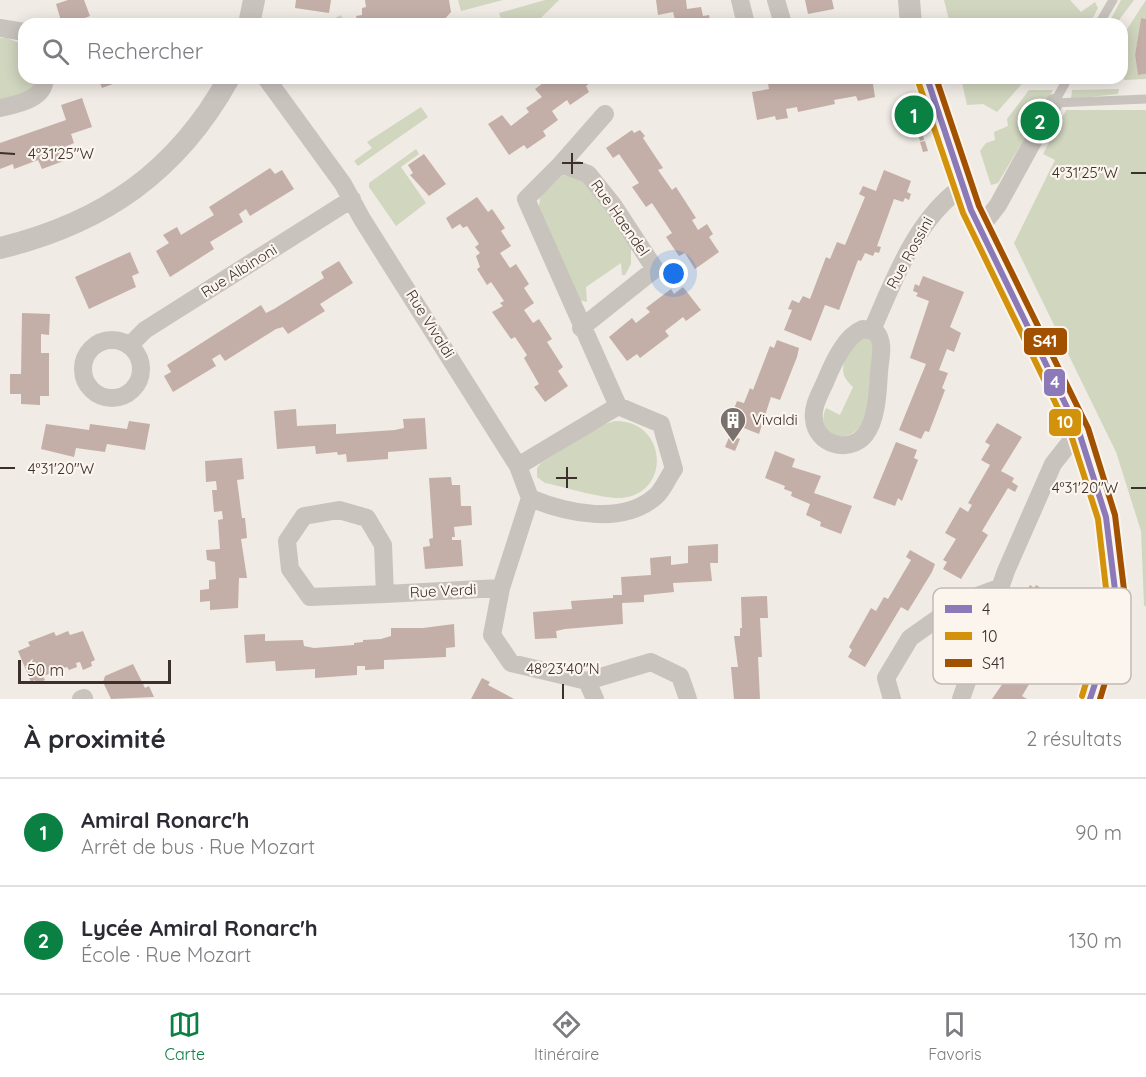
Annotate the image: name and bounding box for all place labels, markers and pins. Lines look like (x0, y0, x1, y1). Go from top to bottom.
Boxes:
pin: 1 (894, 92, 934, 138)
pin: 2 (1020, 98, 1060, 144)
building icon: Vivaldi (718, 405, 748, 443)
place label: Vivaldi (752, 410, 798, 429)

